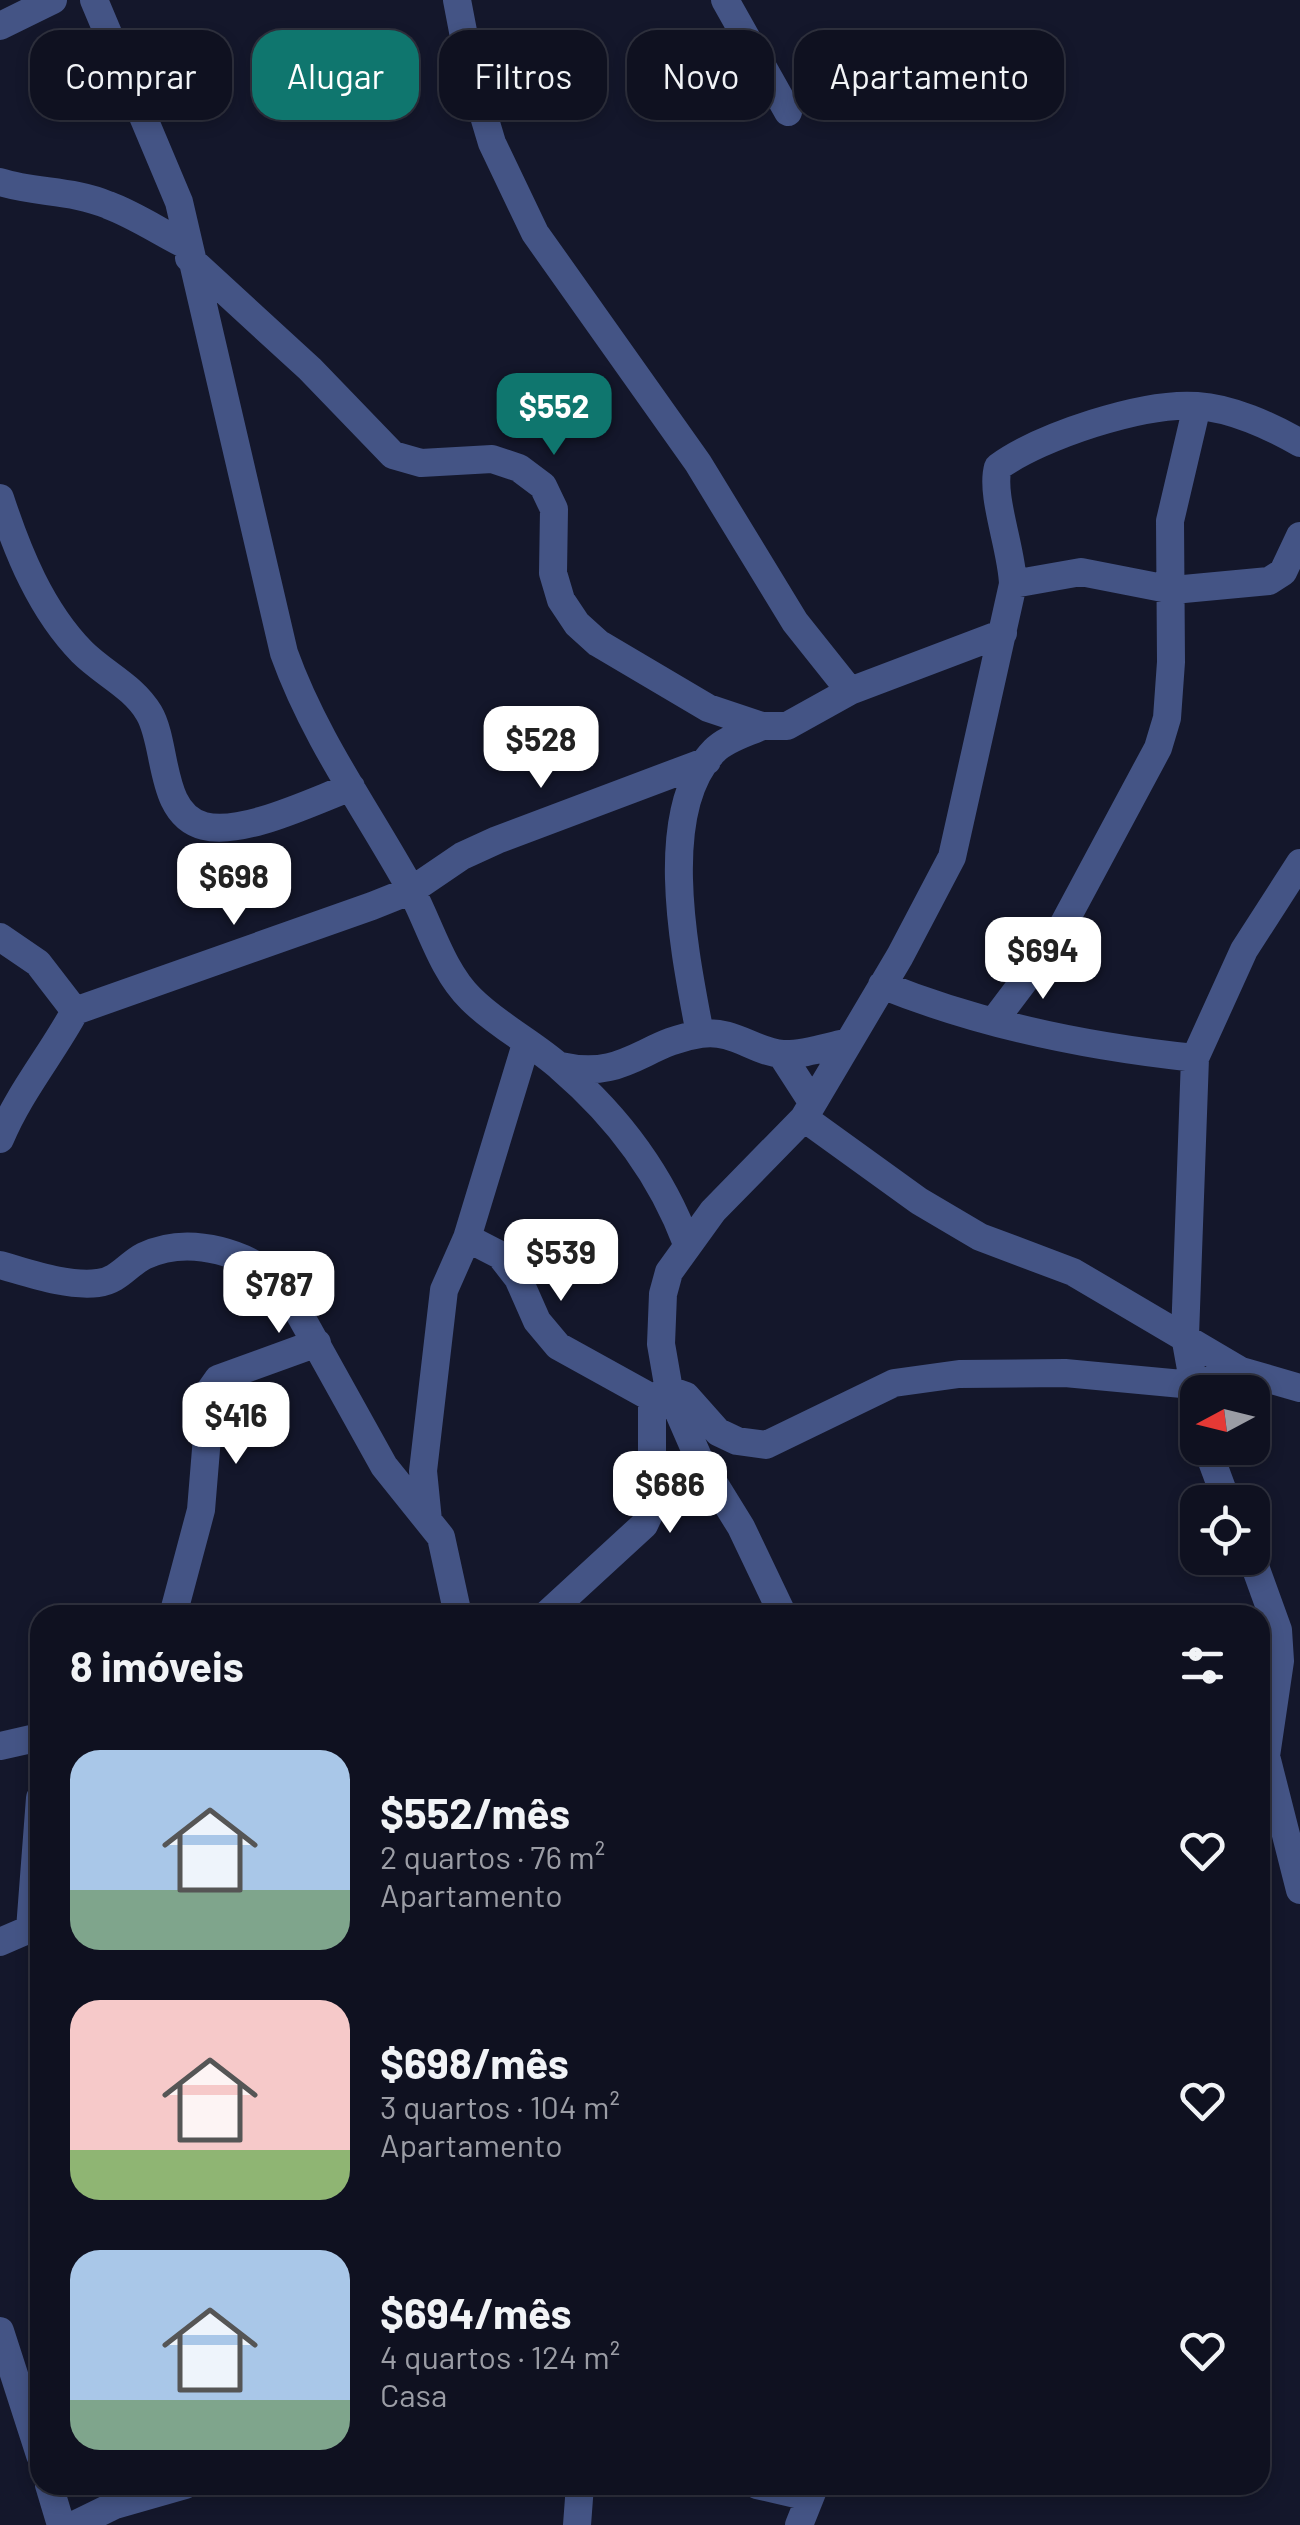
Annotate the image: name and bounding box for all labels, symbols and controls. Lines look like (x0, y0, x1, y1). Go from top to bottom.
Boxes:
chip: Comprar (30, 30, 232, 120)
chip: Alugar (252, 30, 419, 120)
chip: Filtros (439, 30, 607, 120)
chip: Novo (627, 30, 774, 120)
chip: Apartamento (794, 30, 1064, 120)
pin: $552 (495, 373, 613, 458)
text: $552 (519, 386, 589, 424)
pin: $528 (482, 706, 600, 791)
text: $528 (506, 719, 576, 757)
pin: $698 (175, 843, 293, 928)
text: $698 (199, 856, 269, 894)
pin: $694 (984, 917, 1102, 1002)
text: $694 (1007, 930, 1079, 968)
pin: $539 (502, 1219, 620, 1304)
text: $539 (526, 1232, 596, 1270)
pin: $787 (220, 1251, 338, 1336)
text: $787 (245, 1264, 313, 1302)
north arrow (1180, 1375, 1270, 1465)
map controls (1180, 1375, 1270, 1575)
pin: $416 (177, 1382, 295, 1467)
text: $416 (204, 1395, 268, 1433)
pin: $686 (611, 1451, 729, 1536)
text: $686 (635, 1464, 705, 1502)
button: locate (1180, 1485, 1270, 1575)
icon: filters (1175, 1638, 1230, 1693)
text: 8 imóveis (70, 1640, 244, 1690)
text: $552/mês (380, 1787, 570, 1837)
icon: home (150, 1790, 270, 1910)
icon: heart (1175, 1823, 1230, 1878)
text: 2 quartos · 76 m² (380, 1837, 605, 1875)
text: Apartamento (380, 1875, 563, 1913)
text: $698/mês (380, 2037, 569, 2087)
icon: home (150, 2040, 270, 2160)
icon: heart (1175, 2073, 1230, 2128)
text: 3 quartos · 104 m² (380, 2087, 620, 2125)
text: Apartamento (380, 2125, 563, 2163)
text: $694/mês (380, 2287, 572, 2337)
icon: home (150, 2290, 270, 2410)
icon: heart (1175, 2323, 1230, 2378)
text: 4 quartos · 124 m² (380, 2337, 620, 2375)
text: Casa (380, 2375, 447, 2413)

